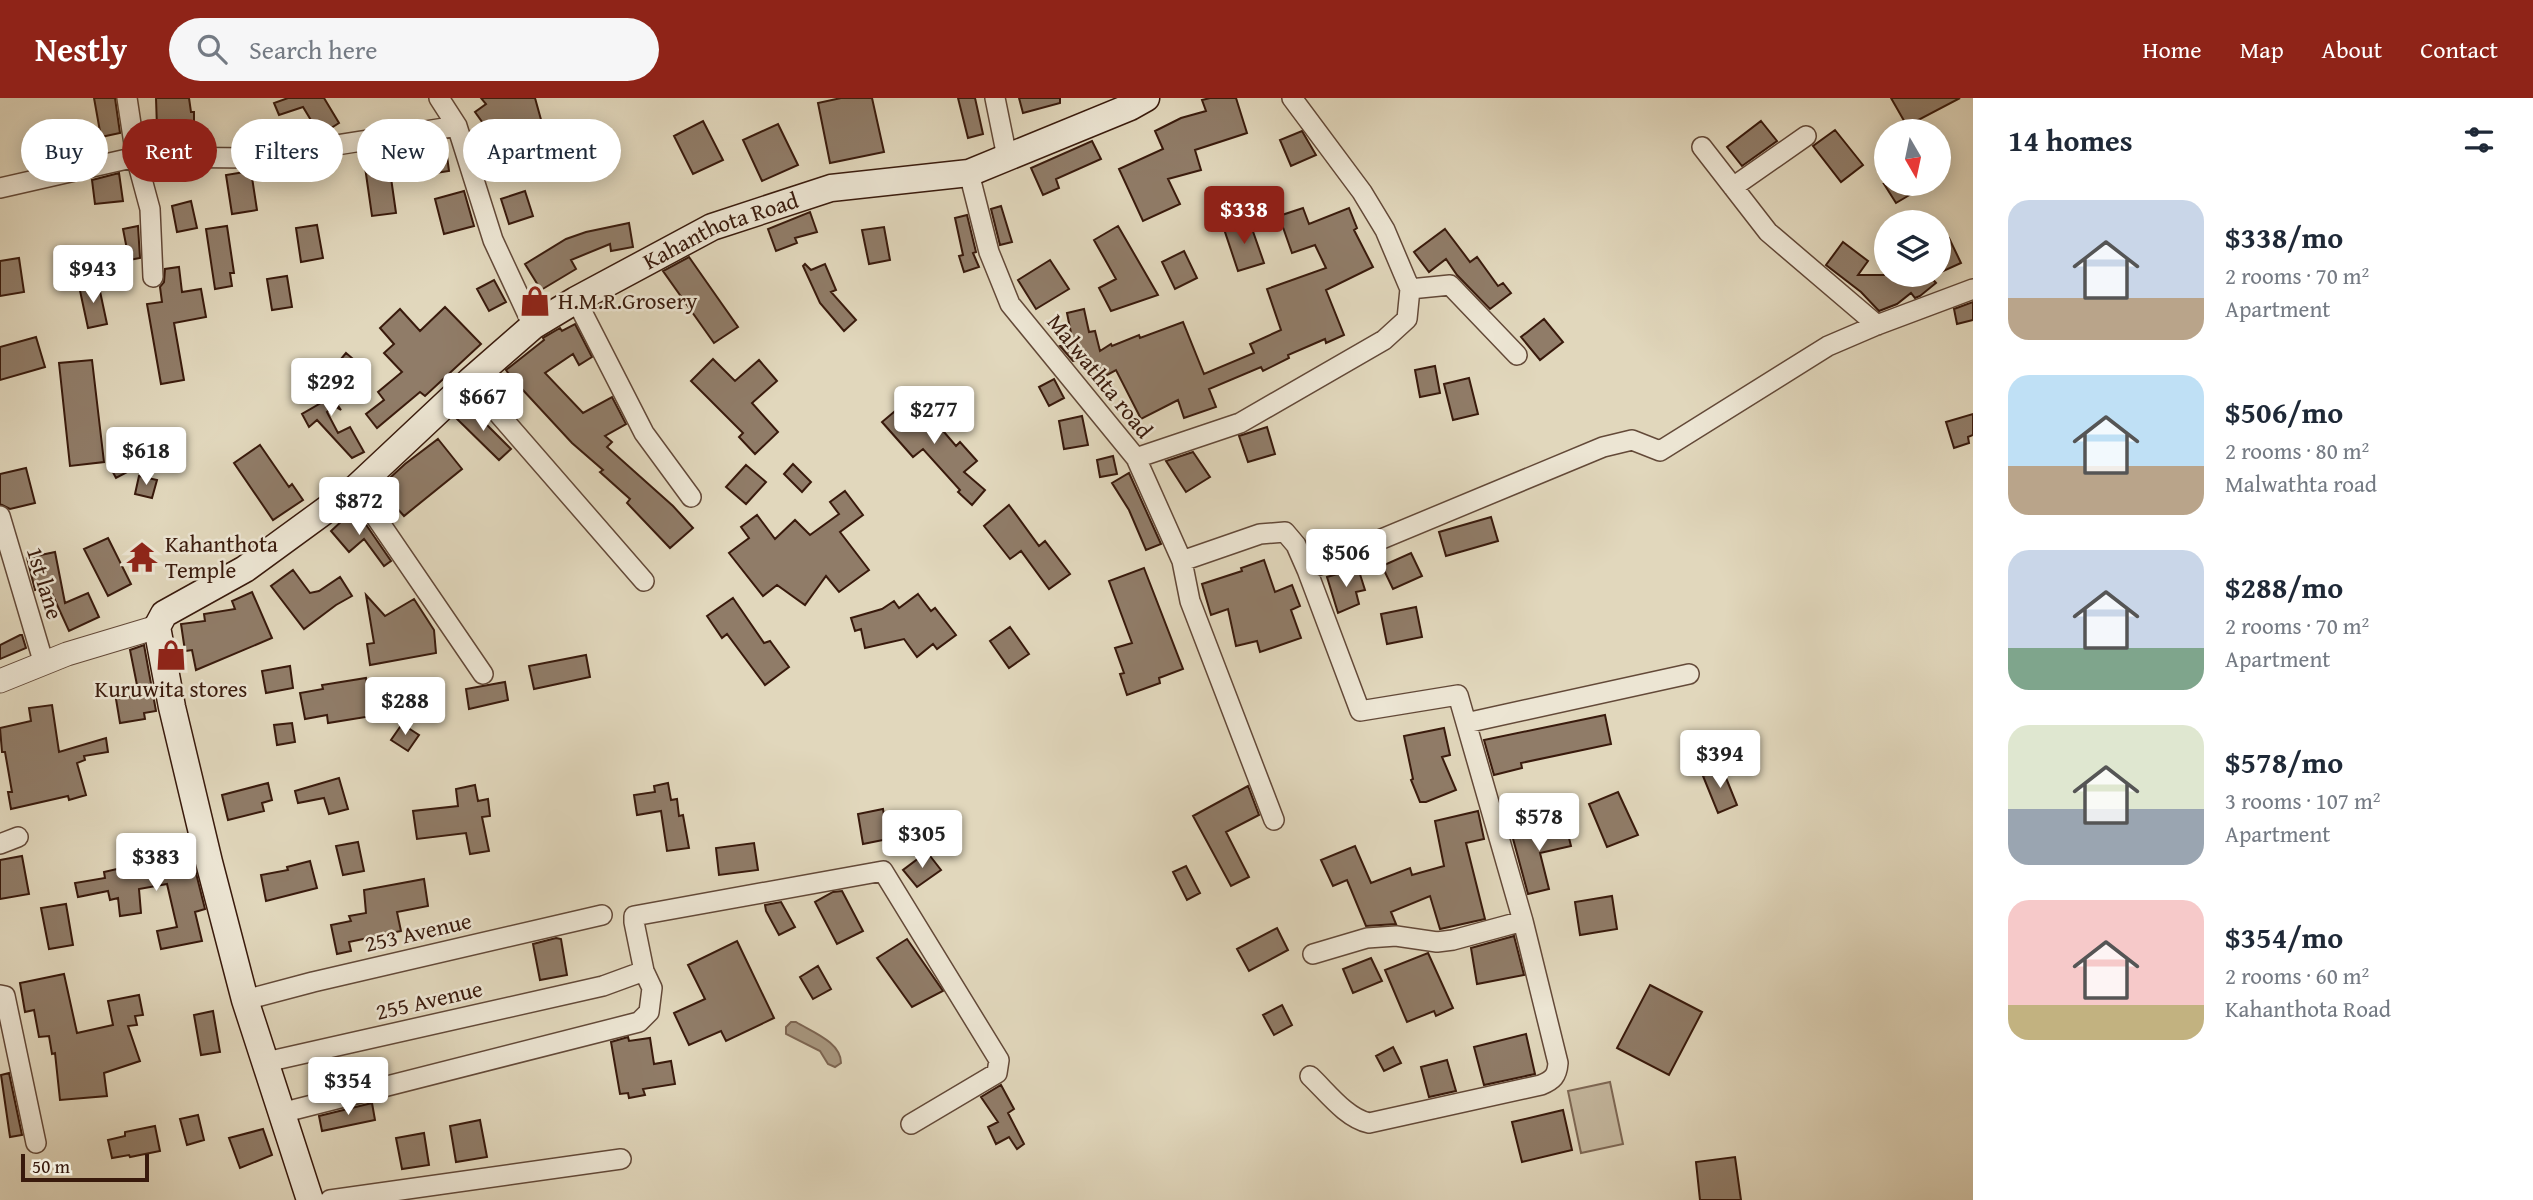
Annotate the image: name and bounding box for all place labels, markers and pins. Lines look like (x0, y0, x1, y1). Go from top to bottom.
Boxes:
pin: $338 (1203, 186, 1285, 246)
pin: $943 (52, 246, 134, 305)
shop icon: H.M.R.Grosery (518, 284, 552, 318)
place label: H.M.R.Grosery (558, 284, 698, 317)
pin: $292 (290, 358, 372, 418)
pin: $667 (442, 374, 524, 433)
pin: $277 (893, 386, 975, 446)
pin: $618 (105, 428, 187, 487)
pin: $872 (318, 478, 400, 537)
place label: Kahanthota Temple (165, 527, 278, 586)
pin: $506 (1305, 530, 1387, 589)
temple icon: Kahanthota Temple (125, 540, 159, 574)
shop icon: Kuruwita stores (154, 638, 188, 672)
place label: Kuruwita stores (95, 672, 247, 705)
pin: $288 (364, 678, 446, 737)
pin: $394 (1679, 730, 1761, 790)
pin: $578 (1498, 794, 1580, 853)
pin: $305 (881, 810, 963, 870)
pin: $383 (115, 834, 197, 893)
pin: $354 (307, 1058, 389, 1117)

